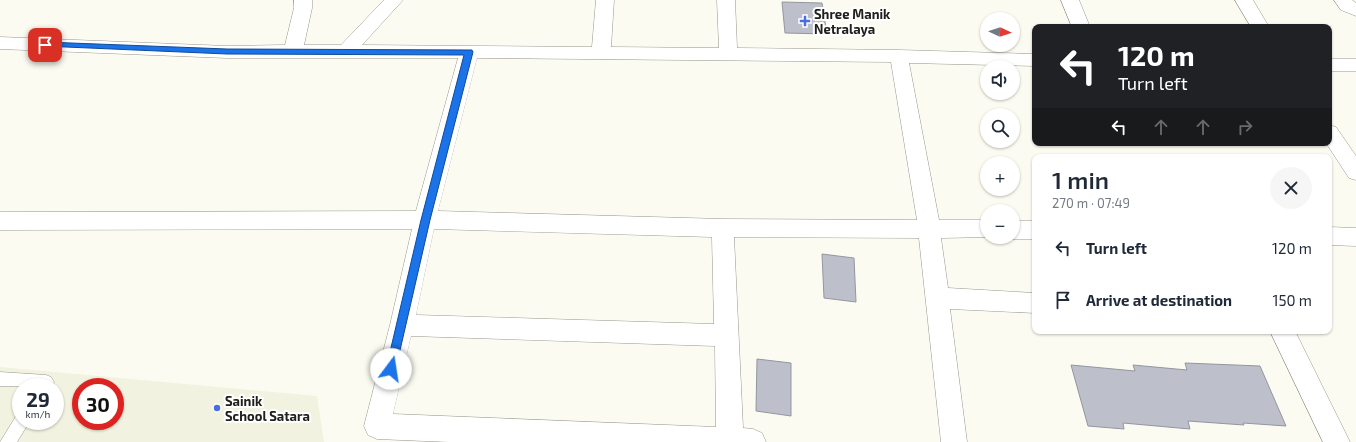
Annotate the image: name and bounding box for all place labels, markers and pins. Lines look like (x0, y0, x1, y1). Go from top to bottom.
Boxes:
place label: Shree Manik Netralaya (814, 6, 891, 37)
marker: Shree Manik Netralaya (799, 15, 811, 27)
pin (28, 28, 62, 62)
place label: Sainik School Satara (225, 393, 310, 424)
marker: Sainik School Satara (212, 403, 222, 413)

